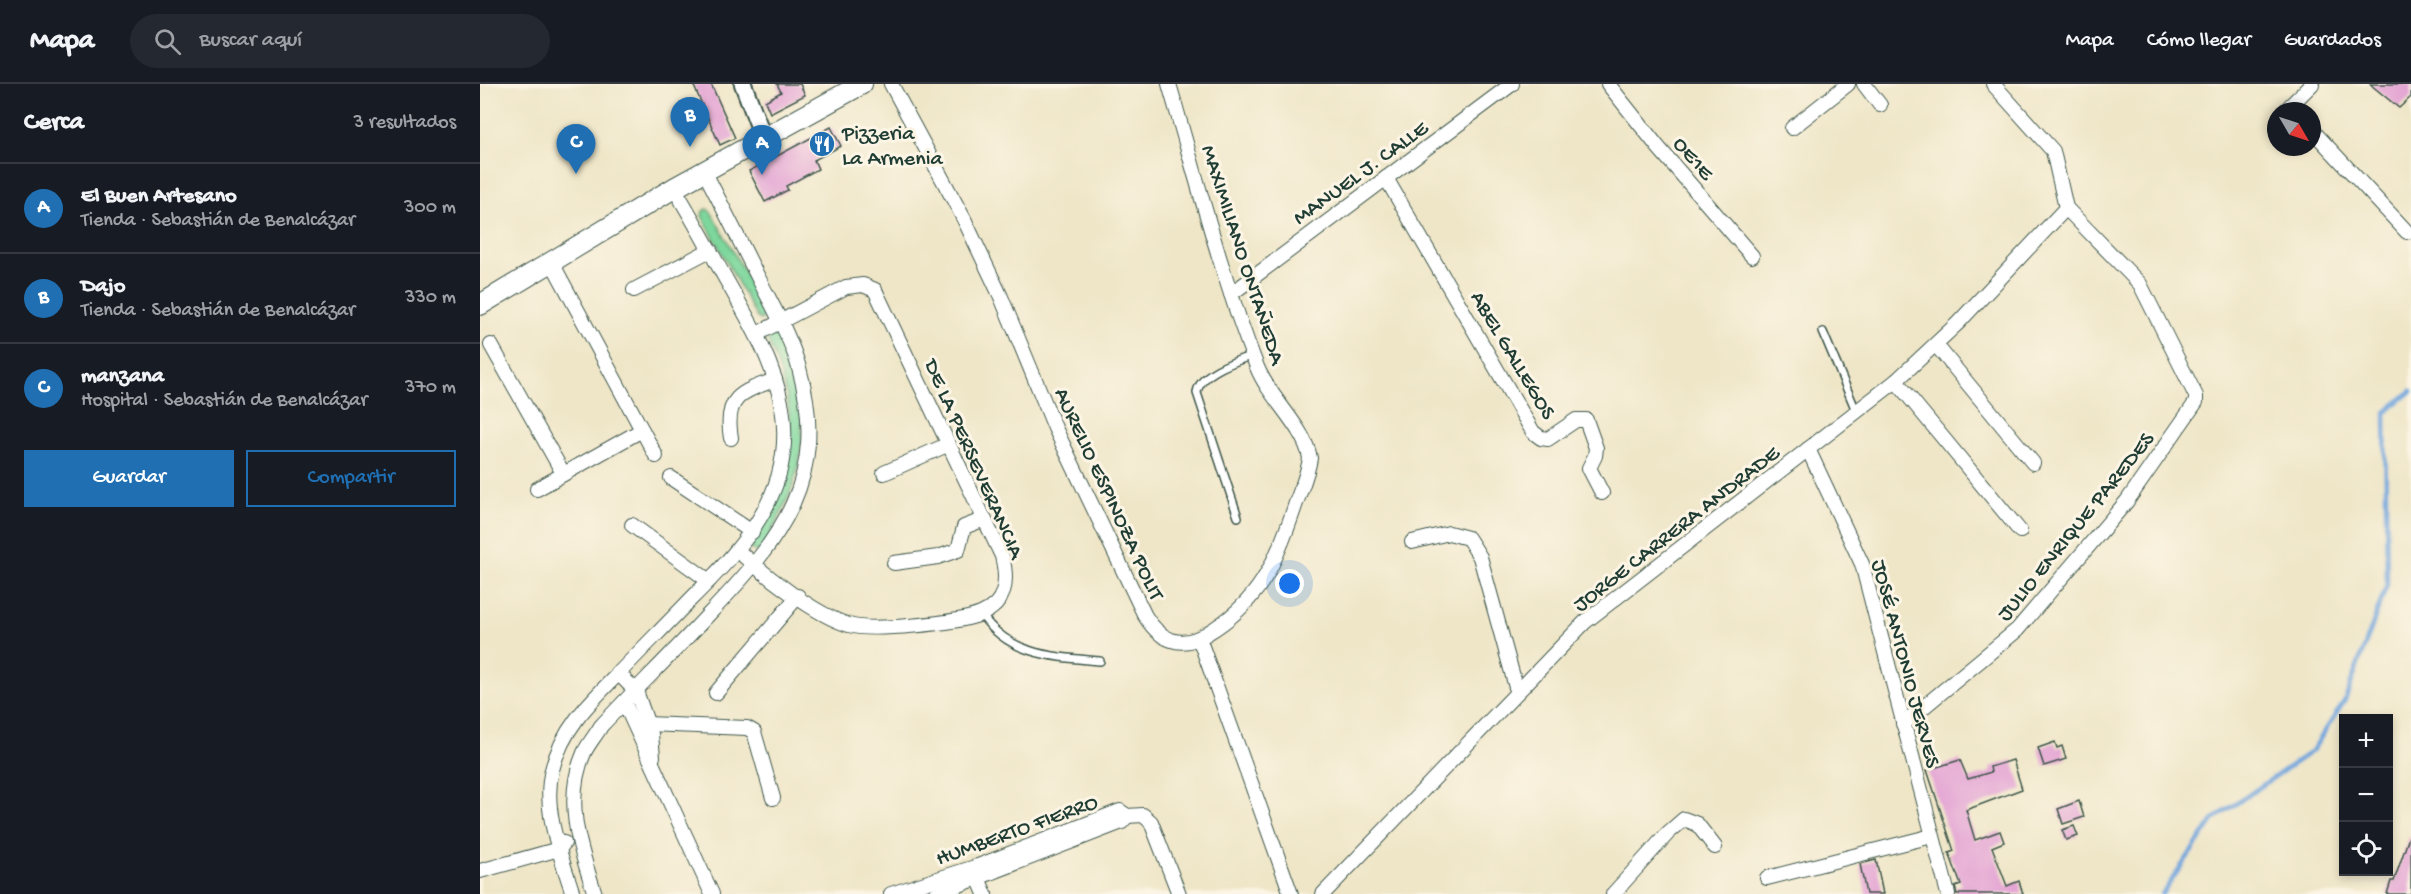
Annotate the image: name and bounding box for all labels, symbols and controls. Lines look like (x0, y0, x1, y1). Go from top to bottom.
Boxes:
search box (130, 14, 550, 68)
text: Mapa (30, 25, 94, 58)
icon: search (151, 25, 184, 58)
text: Buscar aquí (199, 28, 302, 54)
text: Mapa (2065, 29, 2114, 54)
text: Cómo llegar (2147, 29, 2251, 54)
text: Guardados (2284, 29, 2381, 54)
pin: B (670, 98, 710, 147)
north arrow (2267, 102, 2321, 156)
text: Cerca (24, 108, 84, 139)
text: 3 resultados (354, 112, 456, 135)
street label: MANUEL J. CALLE (1289, 116, 1435, 232)
place label: Pizzeria La Armenia (841, 122, 943, 173)
pin: C (556, 124, 596, 174)
pin: A (742, 126, 782, 175)
restaurant icon: Pizzeria La Armenia (807, 129, 837, 159)
street label: OE1E (1666, 132, 1719, 188)
street label: MAXIMILIANO ONTAÑEDA (1193, 142, 1289, 369)
text: El Buen Artesano (81, 184, 237, 210)
text: A (38, 197, 49, 220)
text: 300 m (404, 197, 456, 220)
text: Tienda · Sebastián de Benalcázar (81, 210, 355, 233)
text: Dajo (81, 274, 125, 300)
text: B (38, 287, 49, 310)
text: 330 m (405, 287, 456, 310)
street label: ABEL GALLEGOS (1463, 287, 1561, 426)
text: Tienda · Sebastián de Benalcázar (81, 300, 355, 323)
street label: DE LA PERSEVERANCIA (916, 354, 1029, 564)
text: manzana (81, 364, 164, 390)
text: C (38, 377, 49, 400)
text: 370 m (405, 377, 456, 400)
street label: AURELIO ESPINOZA POLIT (1047, 384, 1169, 606)
text: Hospital · Sebastián de Benalcázar (81, 390, 367, 413)
street label: JULIO ENRIQUE PAREDES (1993, 427, 2162, 627)
street label: JORGE CARRERA ANDRADE (1569, 441, 1787, 619)
button: Guardar (24, 450, 234, 507)
button: Compartir (246, 450, 456, 507)
street label: JOSÉ ANTONIO JERVES (1864, 557, 1945, 772)
your location (1275, 569, 1304, 598)
map controls (2339, 714, 2393, 876)
button: + (2339, 714, 2393, 768)
button: − (2339, 768, 2393, 822)
street label: HUMBERTO FIERRO (933, 790, 1102, 873)
button: locate (2339, 822, 2393, 876)

